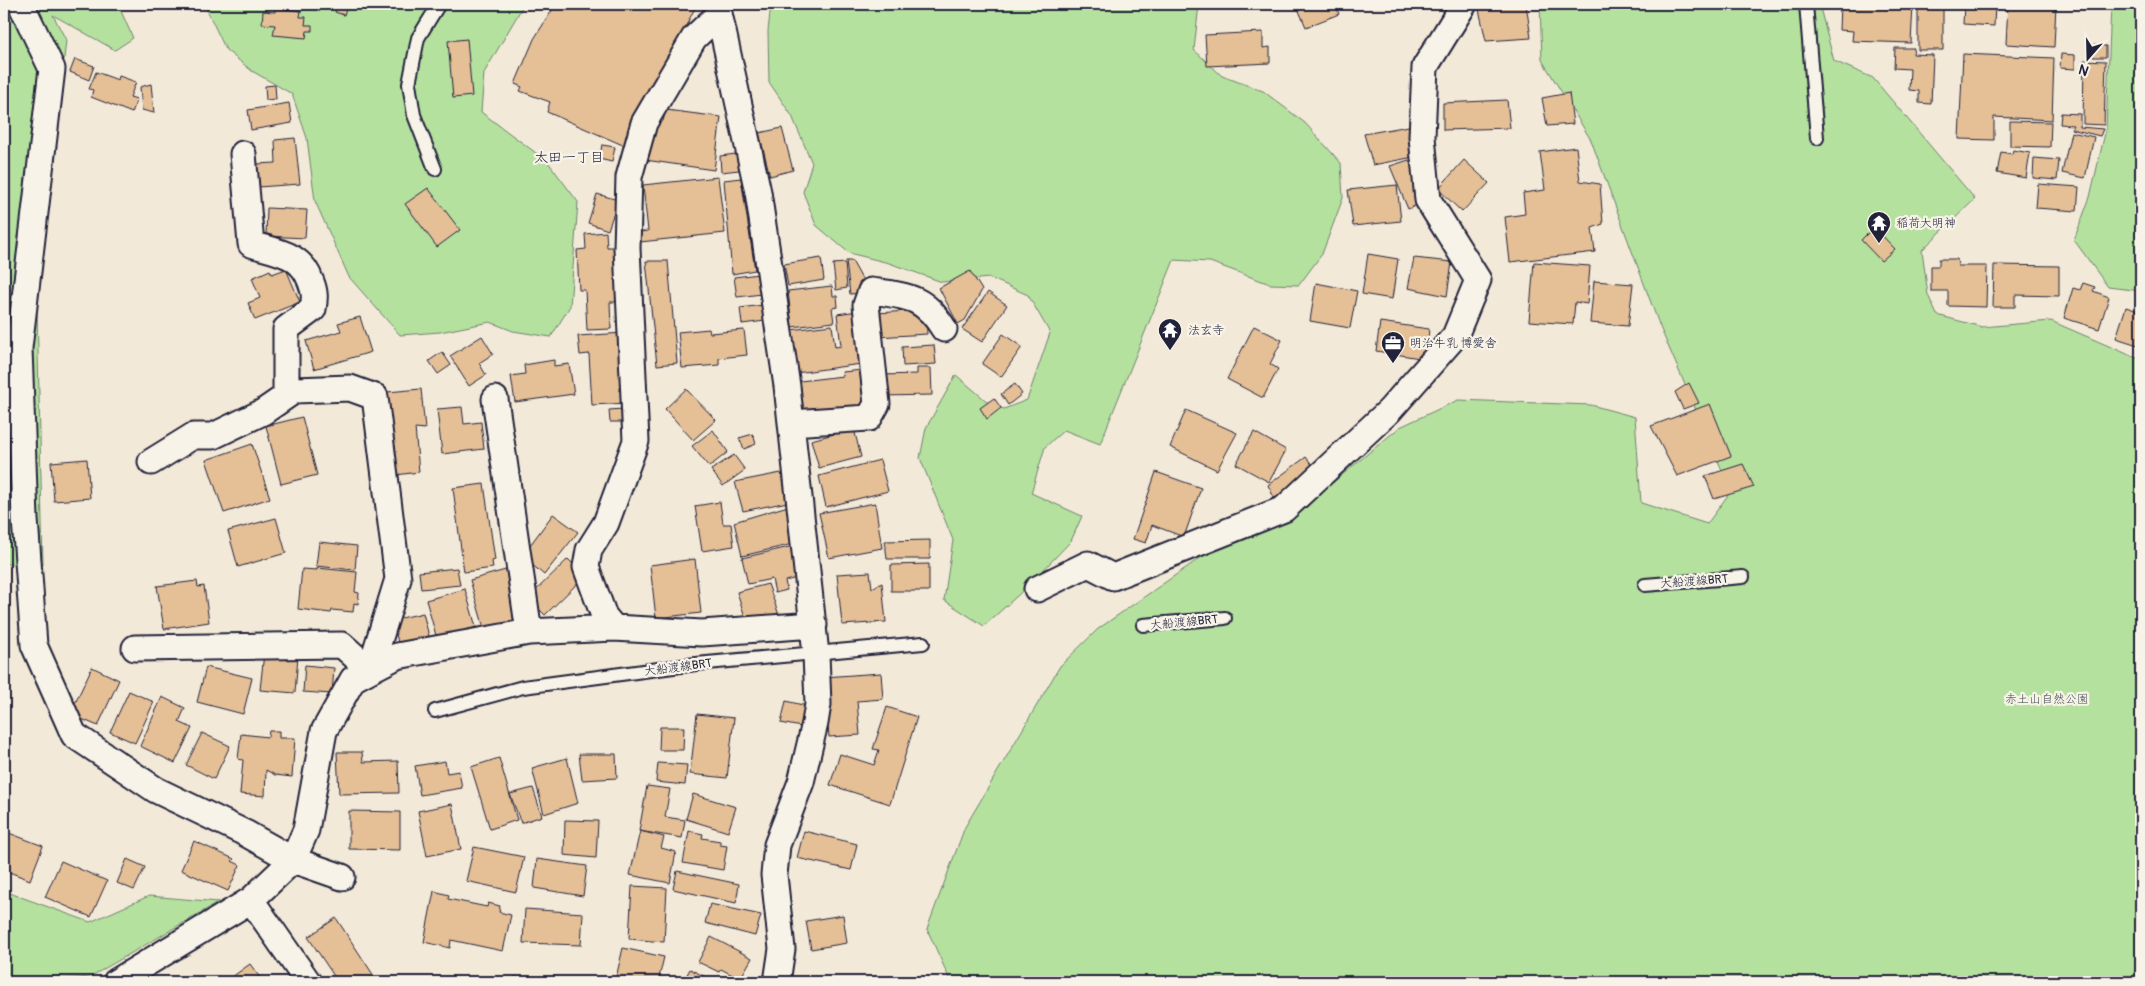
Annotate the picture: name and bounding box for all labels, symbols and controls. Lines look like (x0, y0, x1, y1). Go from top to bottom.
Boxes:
north arrow (2062, 32, 2112, 82)
text: N (2076, 60, 2091, 79)
district label: 太田一丁目 (534, 149, 604, 166)
temple icon: 稲荷大明神 (1866, 210, 1892, 244)
place label: 稲荷大明神 (1896, 216, 1956, 231)
temple icon: 法玄寺 (1157, 317, 1183, 351)
place label: 法玄寺 (1188, 323, 1224, 338)
office icon: 明治牛乳 博愛舎 (1380, 330, 1406, 364)
place label: 明治牛乳 博愛舎 (1410, 336, 1497, 351)
street label: 大船渡線BRT (1659, 572, 1729, 591)
street label: 大船渡線BRT (1149, 612, 1219, 633)
street label: 大船渡線BRT (643, 656, 713, 679)
park label: 赤土山自然公園 (2005, 692, 2089, 707)

